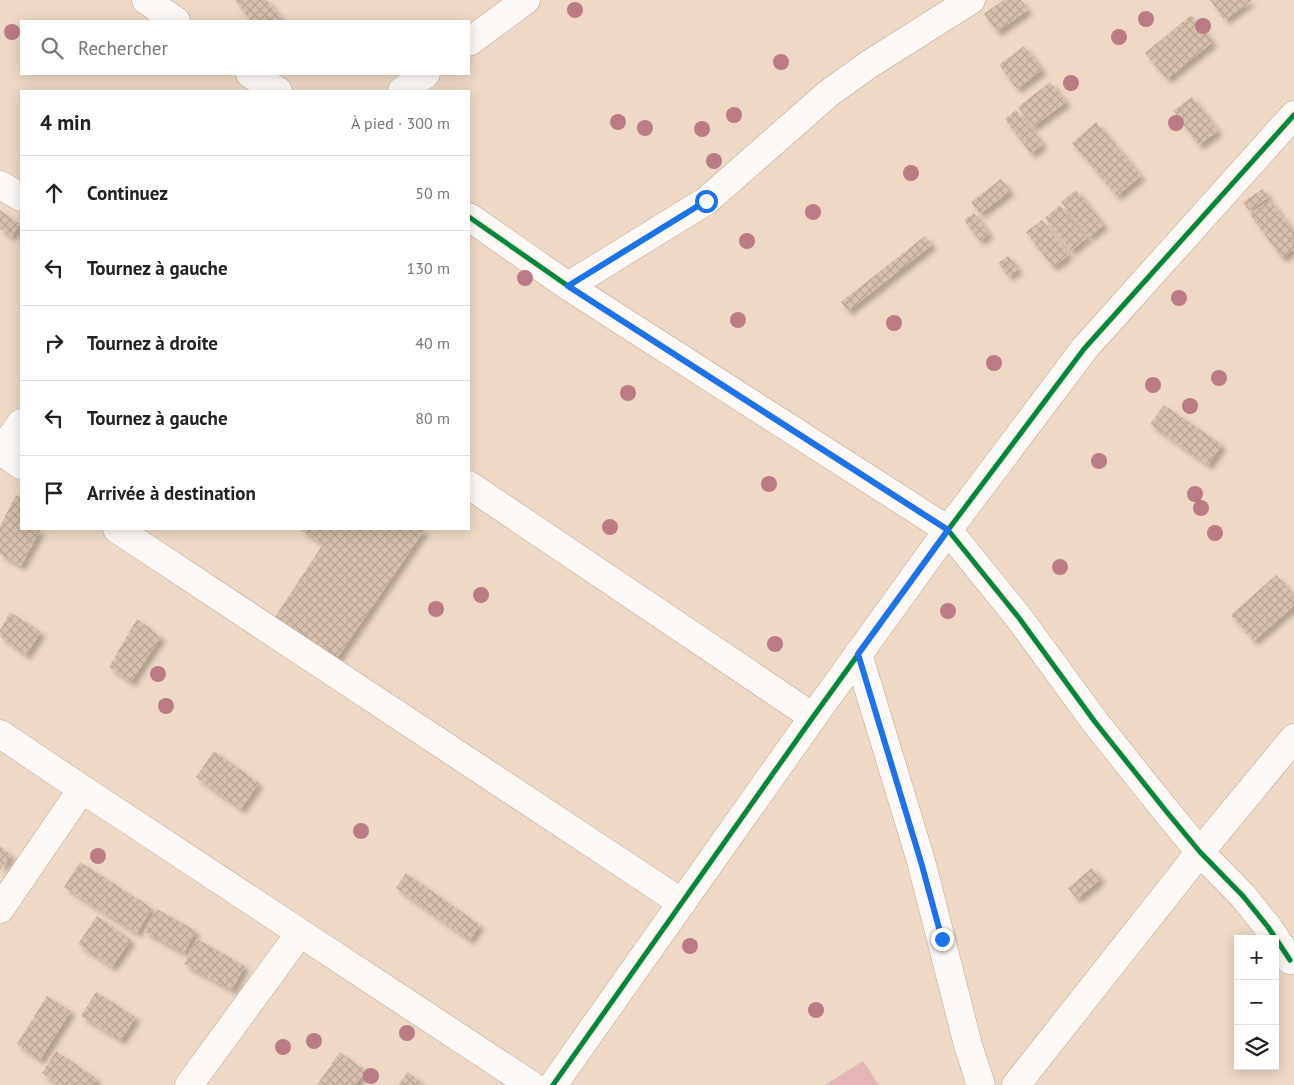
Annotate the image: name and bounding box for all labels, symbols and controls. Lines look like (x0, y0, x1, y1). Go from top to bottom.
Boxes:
search box (20, 20, 470, 75)
icon: search (38, 34, 66, 62)
text: Rechercher (78, 36, 168, 60)
text: 4 min (40, 109, 91, 136)
text: À pied · 300 m (351, 113, 450, 133)
icon: ahead (40, 179, 68, 207)
text: Continuez (87, 181, 168, 205)
text: 50 m (415, 183, 450, 203)
route start (695, 190, 718, 213)
icon: left (40, 254, 68, 282)
text: Tournez à gauche (87, 256, 228, 280)
text: 130 m (407, 258, 450, 278)
icon: right (40, 329, 68, 357)
text: Tournez à droite (87, 331, 218, 355)
text: 40 m (415, 333, 450, 353)
icon: left (40, 404, 68, 432)
text: Tournez à gauche (87, 406, 228, 430)
text: 80 m (415, 408, 450, 428)
icon: arrive (40, 479, 68, 507)
text: Arrivée à destination (87, 481, 256, 505)
route end (931, 928, 954, 951)
map controls (1234, 935, 1279, 1070)
button: + (1234, 935, 1279, 980)
button: − (1234, 980, 1279, 1025)
button: layers (1234, 1025, 1279, 1070)

